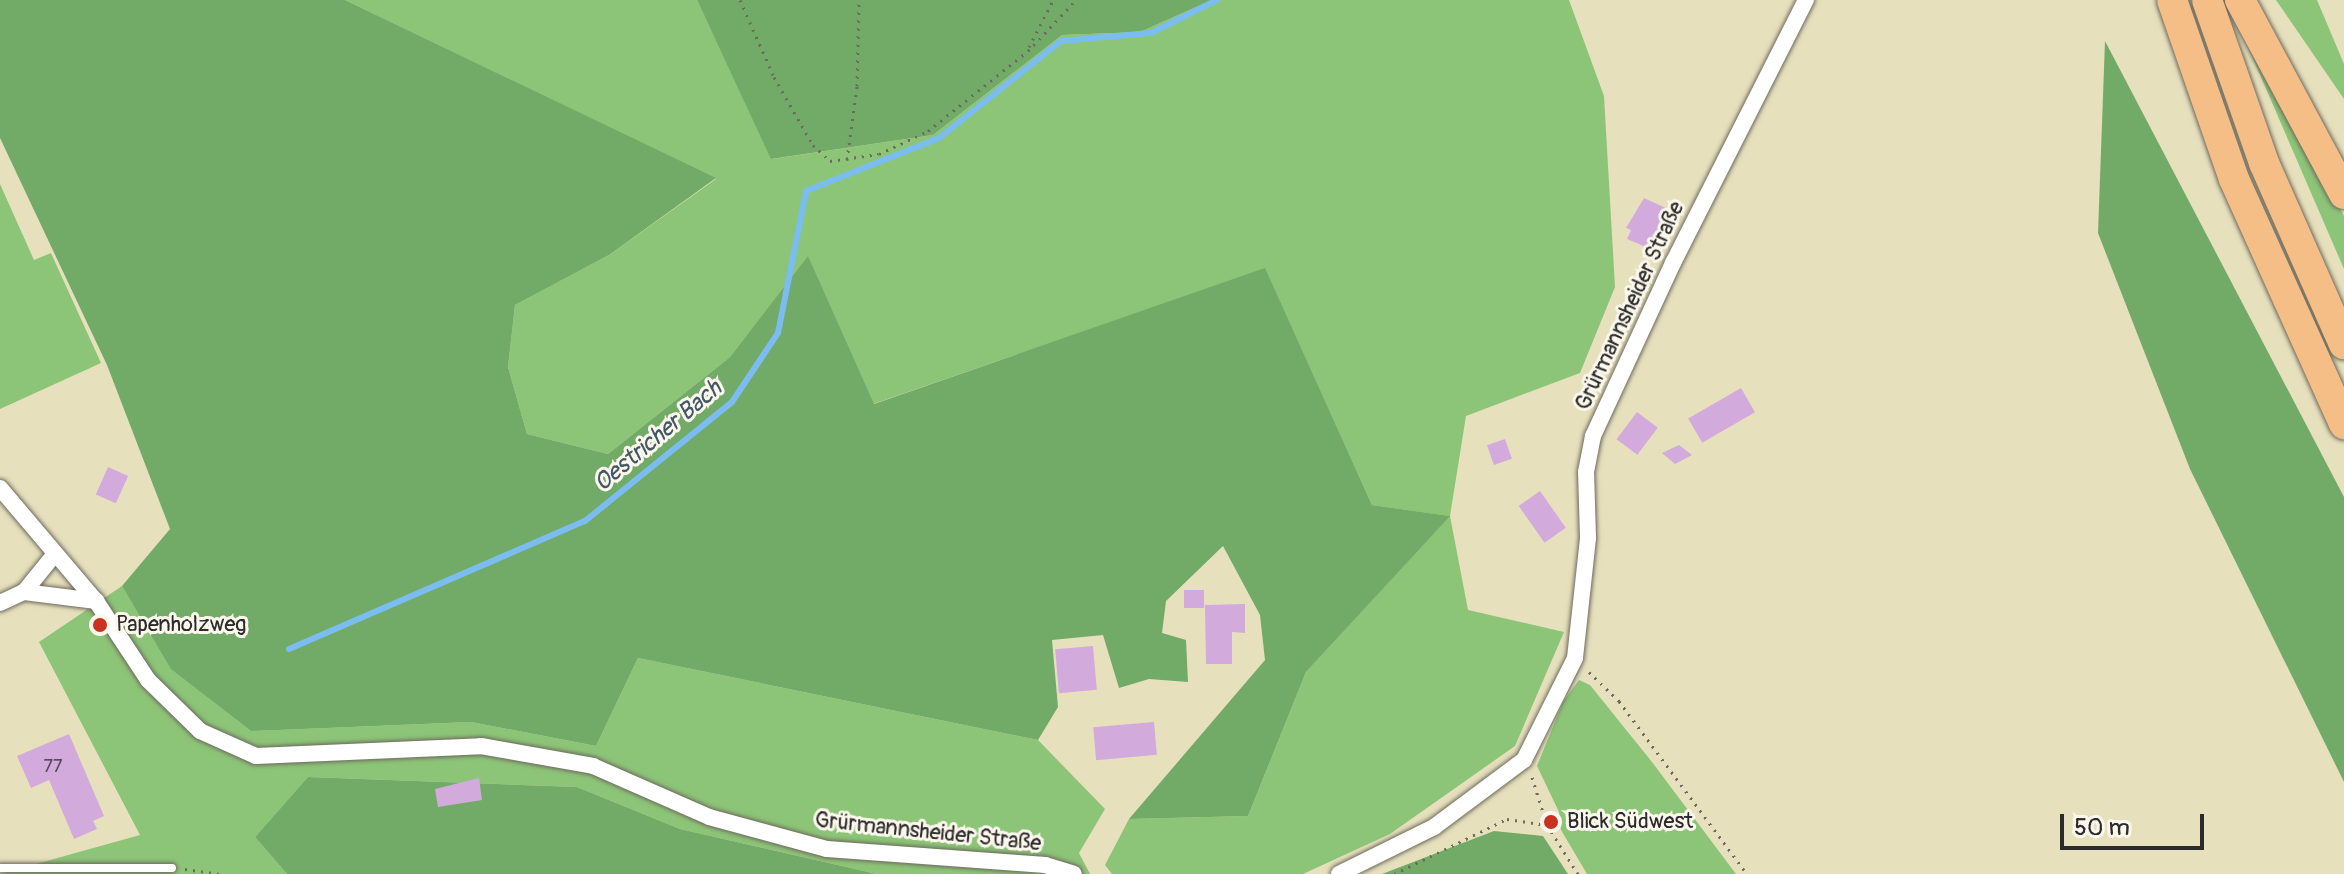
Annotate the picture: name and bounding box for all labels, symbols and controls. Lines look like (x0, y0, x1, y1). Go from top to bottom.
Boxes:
street label: Grürmannsheider Straße (1570, 197, 1690, 415)
water label: Oestricher Bach (588, 374, 728, 498)
place label: Papenholzweg (116, 612, 246, 638)
marker: Papenholzweg (91, 616, 109, 634)
house number: 77 (43, 756, 63, 778)
scale bar (2064, 798, 2208, 848)
street label: Grürmannsheider Straße (814, 807, 1042, 857)
place label: Blick Südwest (1567, 809, 1693, 835)
marker: Blick Südwest (1542, 813, 1560, 831)
text: 50 m (2074, 813, 2130, 842)

